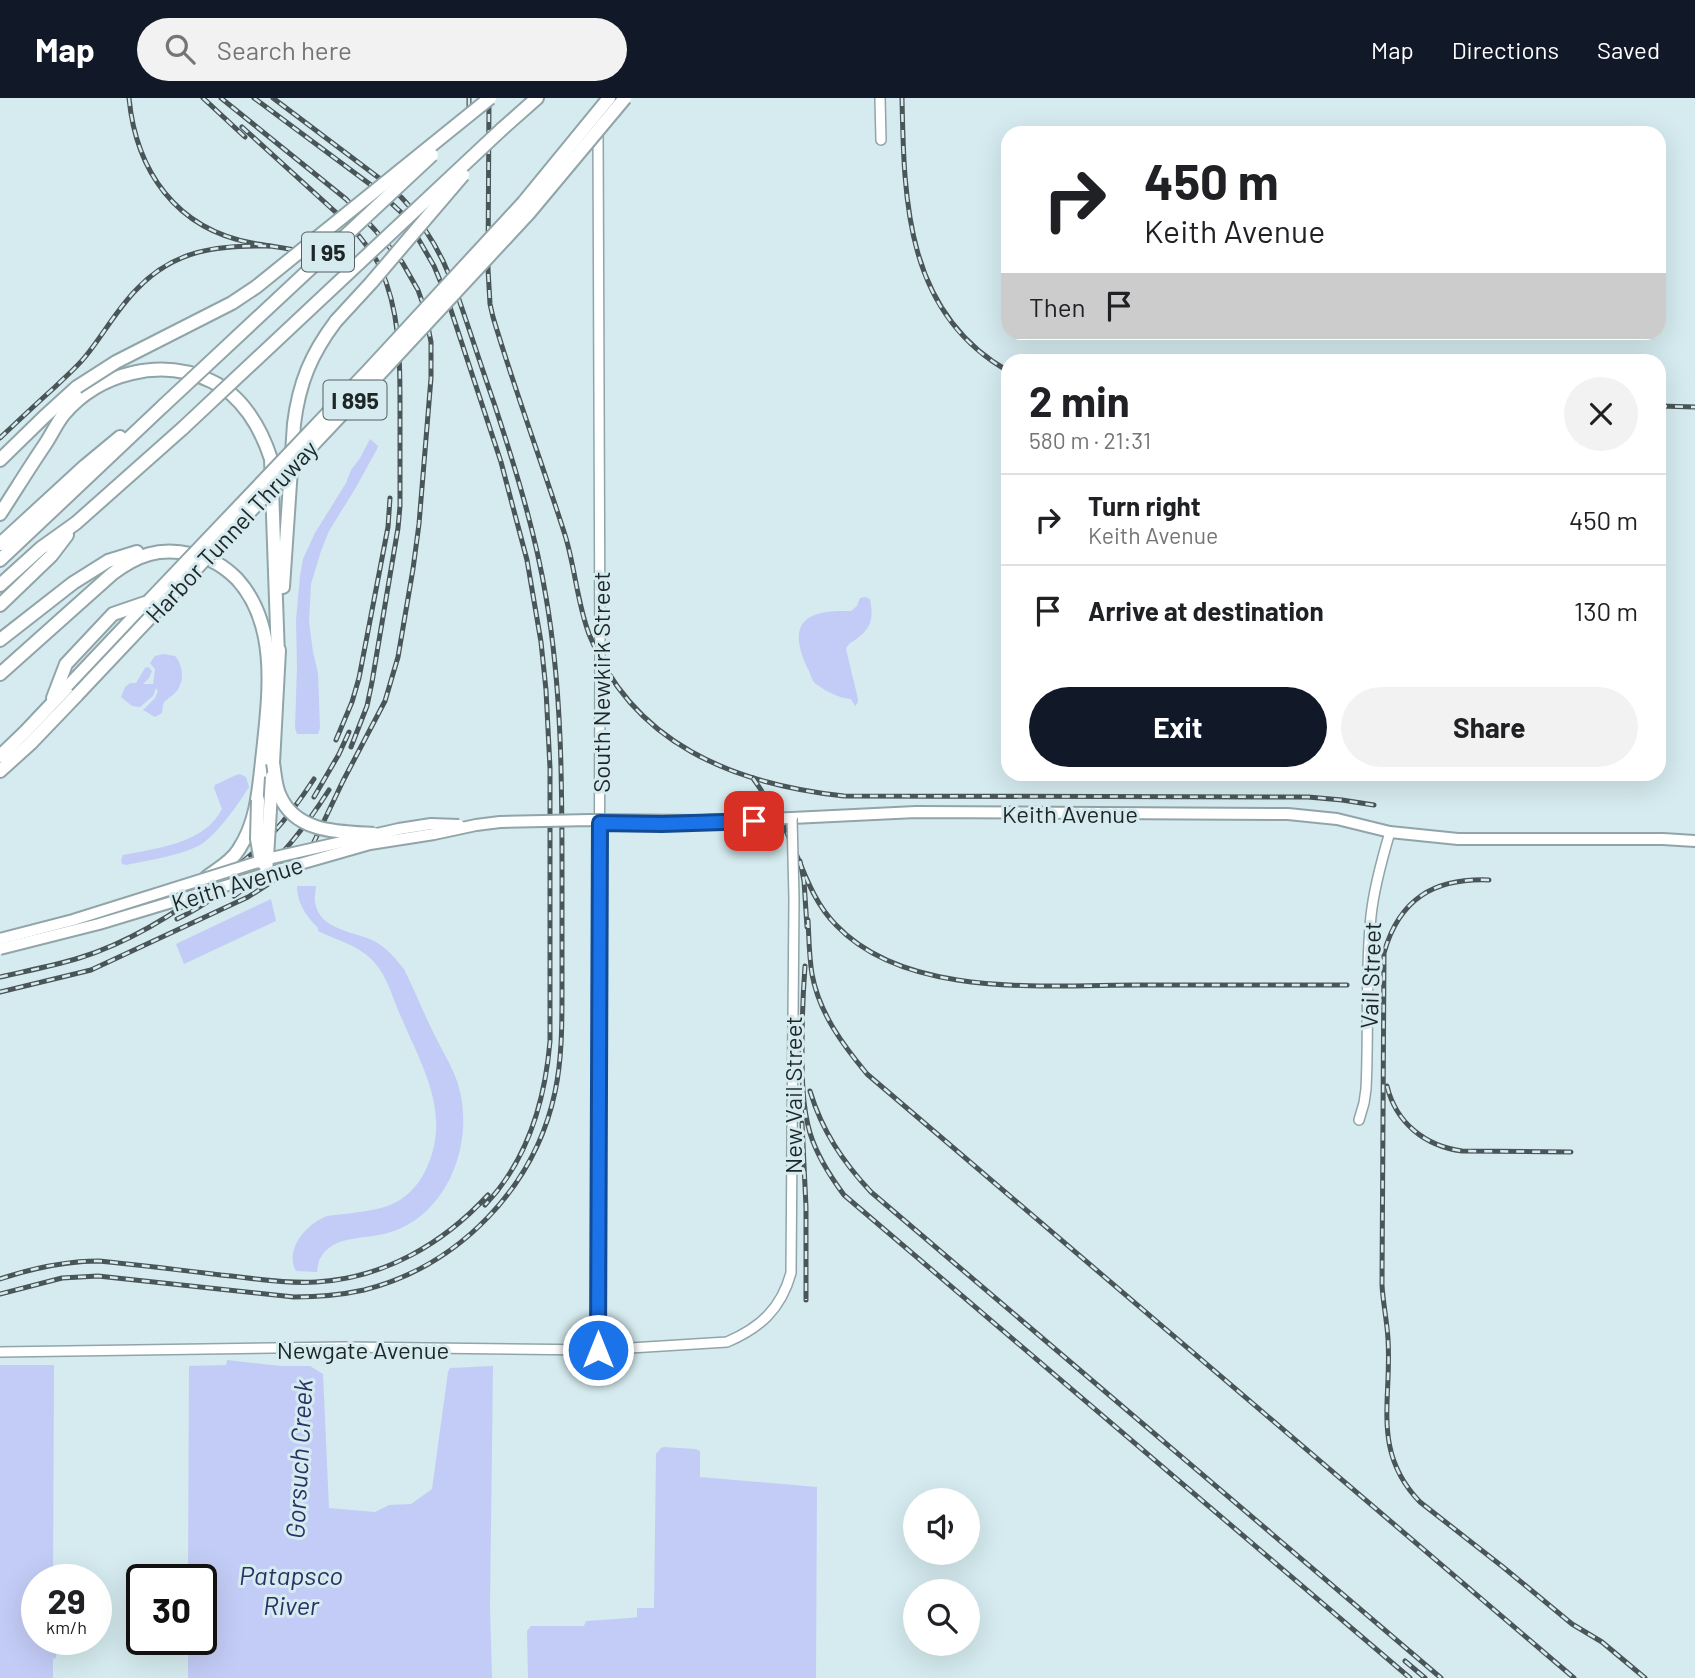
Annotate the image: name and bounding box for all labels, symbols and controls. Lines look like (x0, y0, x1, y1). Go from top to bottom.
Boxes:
search box (137, 18, 627, 81)
text: Map (35, 29, 95, 69)
icon: search (161, 30, 199, 68)
text: Search here (217, 34, 352, 65)
text: Map (1371, 35, 1414, 64)
text: Directions (1452, 35, 1559, 64)
text: Saved (1597, 35, 1660, 64)
text: 450 m (1144, 151, 1279, 210)
icon: right (1029, 154, 1120, 245)
text: Keith Avenue (1144, 211, 1325, 249)
road number: I 95 (302, 232, 354, 272)
icon: arrive (1100, 287, 1138, 325)
text: Then (1029, 291, 1086, 322)
text: 2 min (1029, 375, 1130, 425)
button: close (1564, 377, 1638, 451)
road number: I 895 (324, 380, 386, 420)
text: 580 m · 21:31 (1029, 426, 1151, 454)
street label: Harbor Tunnel Thruway (139, 434, 323, 628)
text: Turn right (1088, 490, 1201, 521)
icon: right (1029, 501, 1067, 539)
text: 450 m (1569, 504, 1638, 535)
text: Keith Avenue (1088, 521, 1218, 549)
street label: South Newkirk Street (586, 571, 615, 793)
icon: arrive (1029, 592, 1067, 630)
text: Arrive at destination (1088, 595, 1324, 626)
text: 130 m (1574, 595, 1638, 626)
button: Exit (1029, 687, 1327, 767)
button: Share (1341, 687, 1638, 767)
pin (724, 791, 784, 851)
street label: Keith Avenue (1002, 799, 1138, 828)
icon: arrive (735, 802, 773, 840)
street label: Keith Avenue (168, 849, 306, 917)
street label: Vail Street (1354, 921, 1386, 1029)
street label: New Vail Street (778, 1016, 807, 1174)
position arrow (561, 1313, 635, 1387)
street label: Newgate Avenue (277, 1335, 449, 1364)
water label: Gorsuch Creek (278, 1378, 318, 1539)
map controls (903, 1488, 980, 1656)
button: sound (903, 1488, 980, 1565)
water label: Patapsco River (239, 1559, 343, 1620)
speed limit sign: 30 (126, 1564, 217, 1655)
text: 29 (47, 1579, 86, 1621)
button: search (903, 1579, 980, 1656)
text: km/h (46, 1616, 87, 1638)

